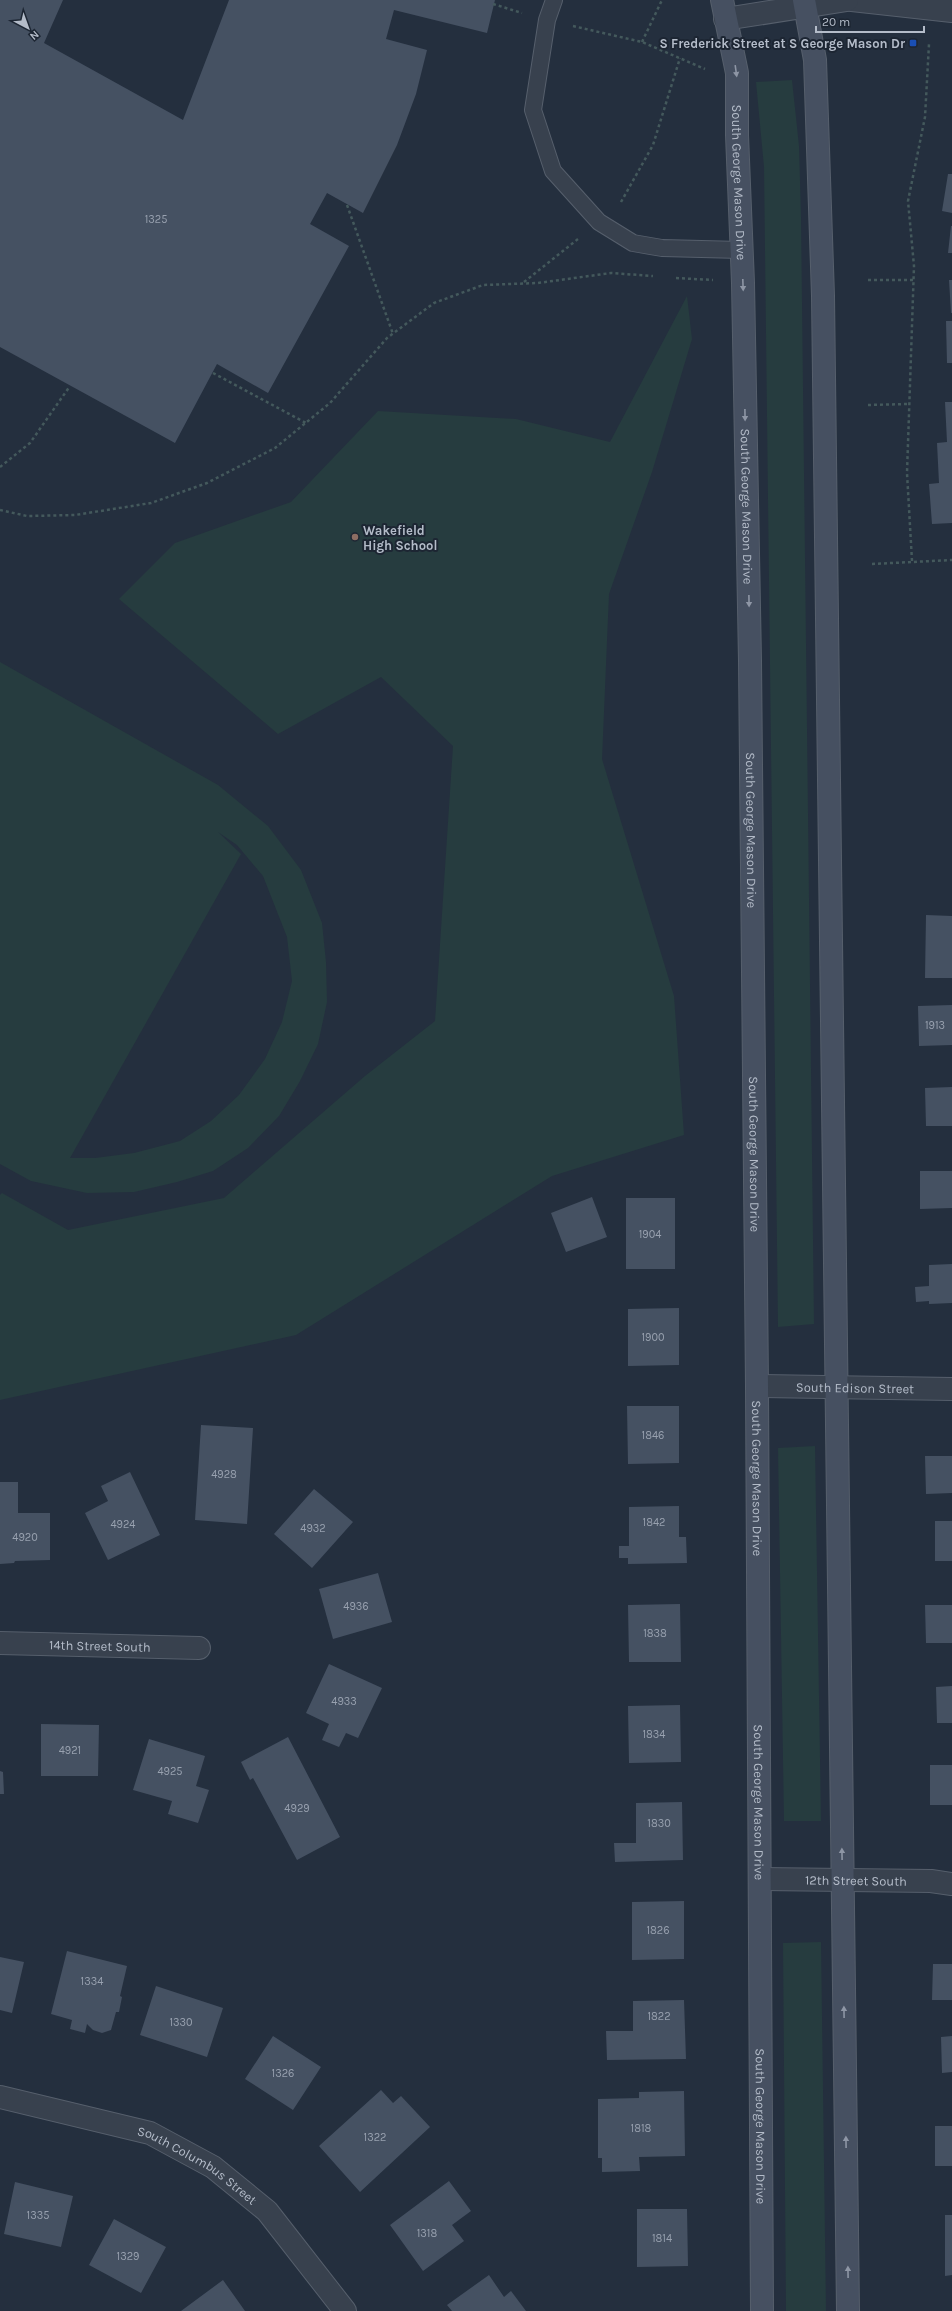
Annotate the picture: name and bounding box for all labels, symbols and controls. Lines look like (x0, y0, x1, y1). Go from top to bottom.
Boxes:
north arrow (8, 8, 48, 48)
scale bar (816, 8, 924, 34)
text: 20 m (822, 15, 850, 29)
text: N (27, 28, 41, 43)
place label: S Frederick Street at S George Mason Dr (660, 36, 906, 51)
marker: S Frederick Street at S George Mason Dr (908, 38, 918, 48)
one-way arrow (733, 65, 739, 77)
street label: South George Mason Drive (729, 104, 750, 261)
house number: 1325 (145, 213, 167, 226)
one-way arrow (740, 279, 746, 292)
one-way arrow (742, 409, 748, 422)
street label: South George Mason Drive (738, 428, 756, 585)
place label: Wakefield High School (363, 523, 437, 553)
marker: Wakefield High School (350, 532, 360, 542)
one-way arrow (746, 595, 752, 608)
street label: South George Mason Drive (743, 752, 760, 909)
house number: 1913 (925, 1019, 945, 1032)
street label: South George Mason Drive (747, 1076, 763, 1233)
house number: 1904 (639, 1228, 661, 1241)
house number: 1900 (641, 1331, 665, 1344)
street label: South Edison Street (796, 1379, 914, 1396)
street label: South George Mason Drive (750, 1400, 765, 1557)
house number: 1846 (642, 1429, 664, 1442)
house number: 4928 (211, 1468, 237, 1481)
house number: 1842 (643, 1516, 665, 1529)
house number: 4924 (110, 1518, 136, 1531)
house number: 4932 (300, 1522, 326, 1535)
house number: 4920 (12, 1531, 38, 1544)
house number: 4936 (343, 1600, 369, 1613)
house number: 1838 (643, 1627, 667, 1640)
street label: 14th Street South (49, 1637, 151, 1654)
house number: 4933 (331, 1695, 357, 1708)
street label: South George Mason Drive (751, 1724, 767, 1881)
house number: 1834 (642, 1728, 666, 1741)
house number: 4921 (59, 1744, 81, 1757)
house number: 4925 (157, 1765, 183, 1778)
house number: 4929 (284, 1802, 310, 1815)
house number: 1830 (647, 1817, 671, 1830)
one-way arrow (839, 1847, 845, 1860)
street label: 12th Street South (805, 1872, 907, 1888)
house number: 1826 (646, 1924, 670, 1937)
house number: 1334 (81, 1975, 103, 1988)
one-way arrow (841, 2005, 847, 2018)
house number: 1822 (647, 2010, 671, 2023)
house number: 1330 (169, 2016, 193, 2029)
street label: South George Mason Drive (753, 2048, 769, 2205)
house number: 1326 (272, 2067, 294, 2080)
house number: 1818 (631, 2122, 652, 2135)
street label: South Columbus Street (136, 2123, 260, 2207)
house number: 1322 (364, 2131, 386, 2144)
one-way arrow (843, 2135, 849, 2148)
house number: 1335 (27, 2209, 49, 2222)
house number: 1318 (417, 2227, 438, 2240)
house number: 1814 (652, 2232, 672, 2245)
house number: 1329 (117, 2250, 139, 2263)
one-way arrow (844, 2266, 851, 2278)

